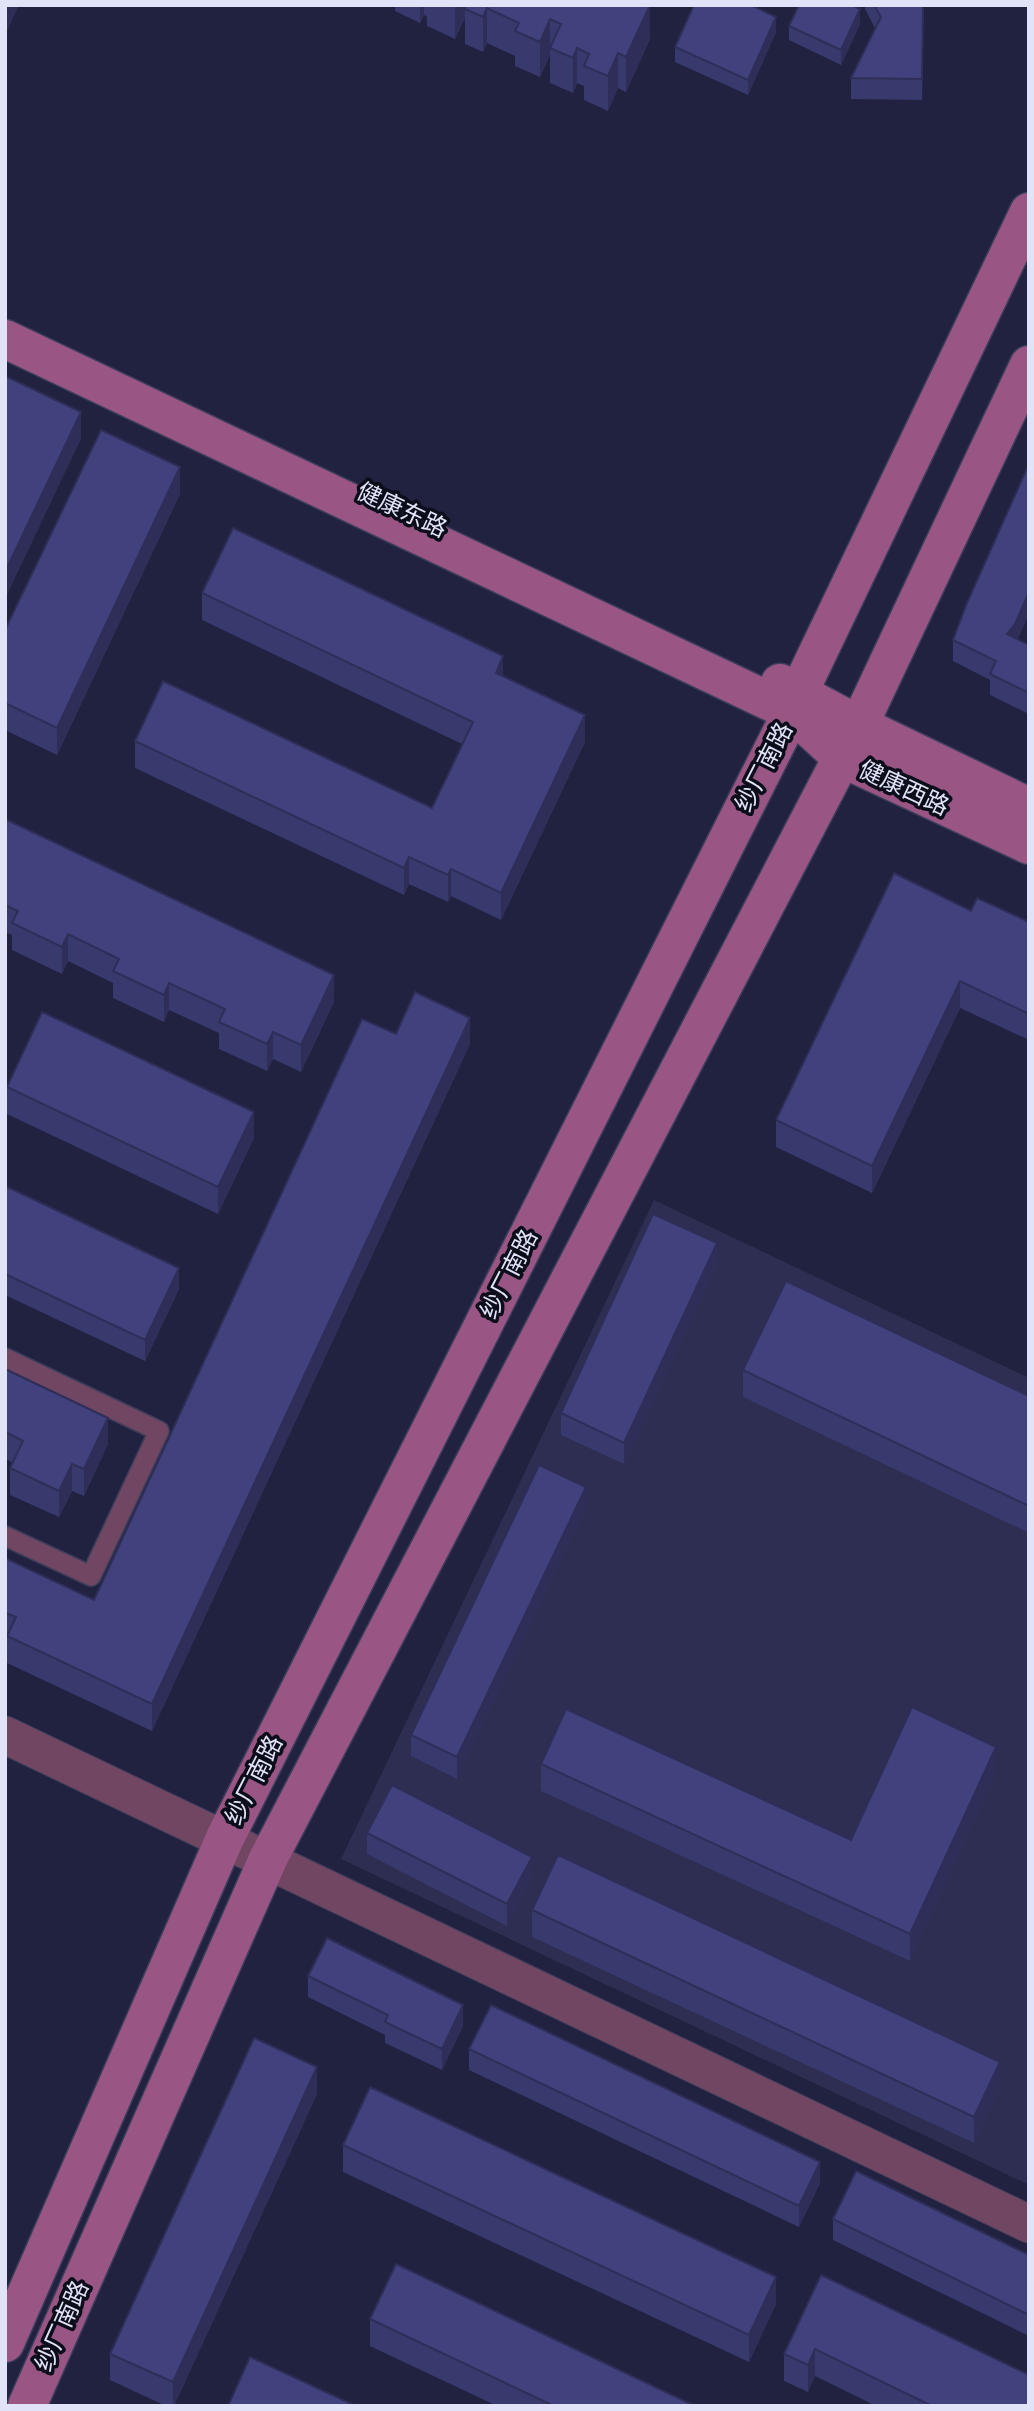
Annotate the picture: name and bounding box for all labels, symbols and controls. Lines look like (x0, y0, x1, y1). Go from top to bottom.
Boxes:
street label: 健康东路 (352, 473, 453, 544)
street label: 纱厂南路 (726, 716, 799, 817)
street label: 健康西路 (854, 751, 955, 822)
street label: 纱厂南路 (471, 1223, 544, 1324)
street label: 纱厂南路 (216, 1729, 289, 1830)
street label: 纱厂南路 (26, 2275, 95, 2376)

